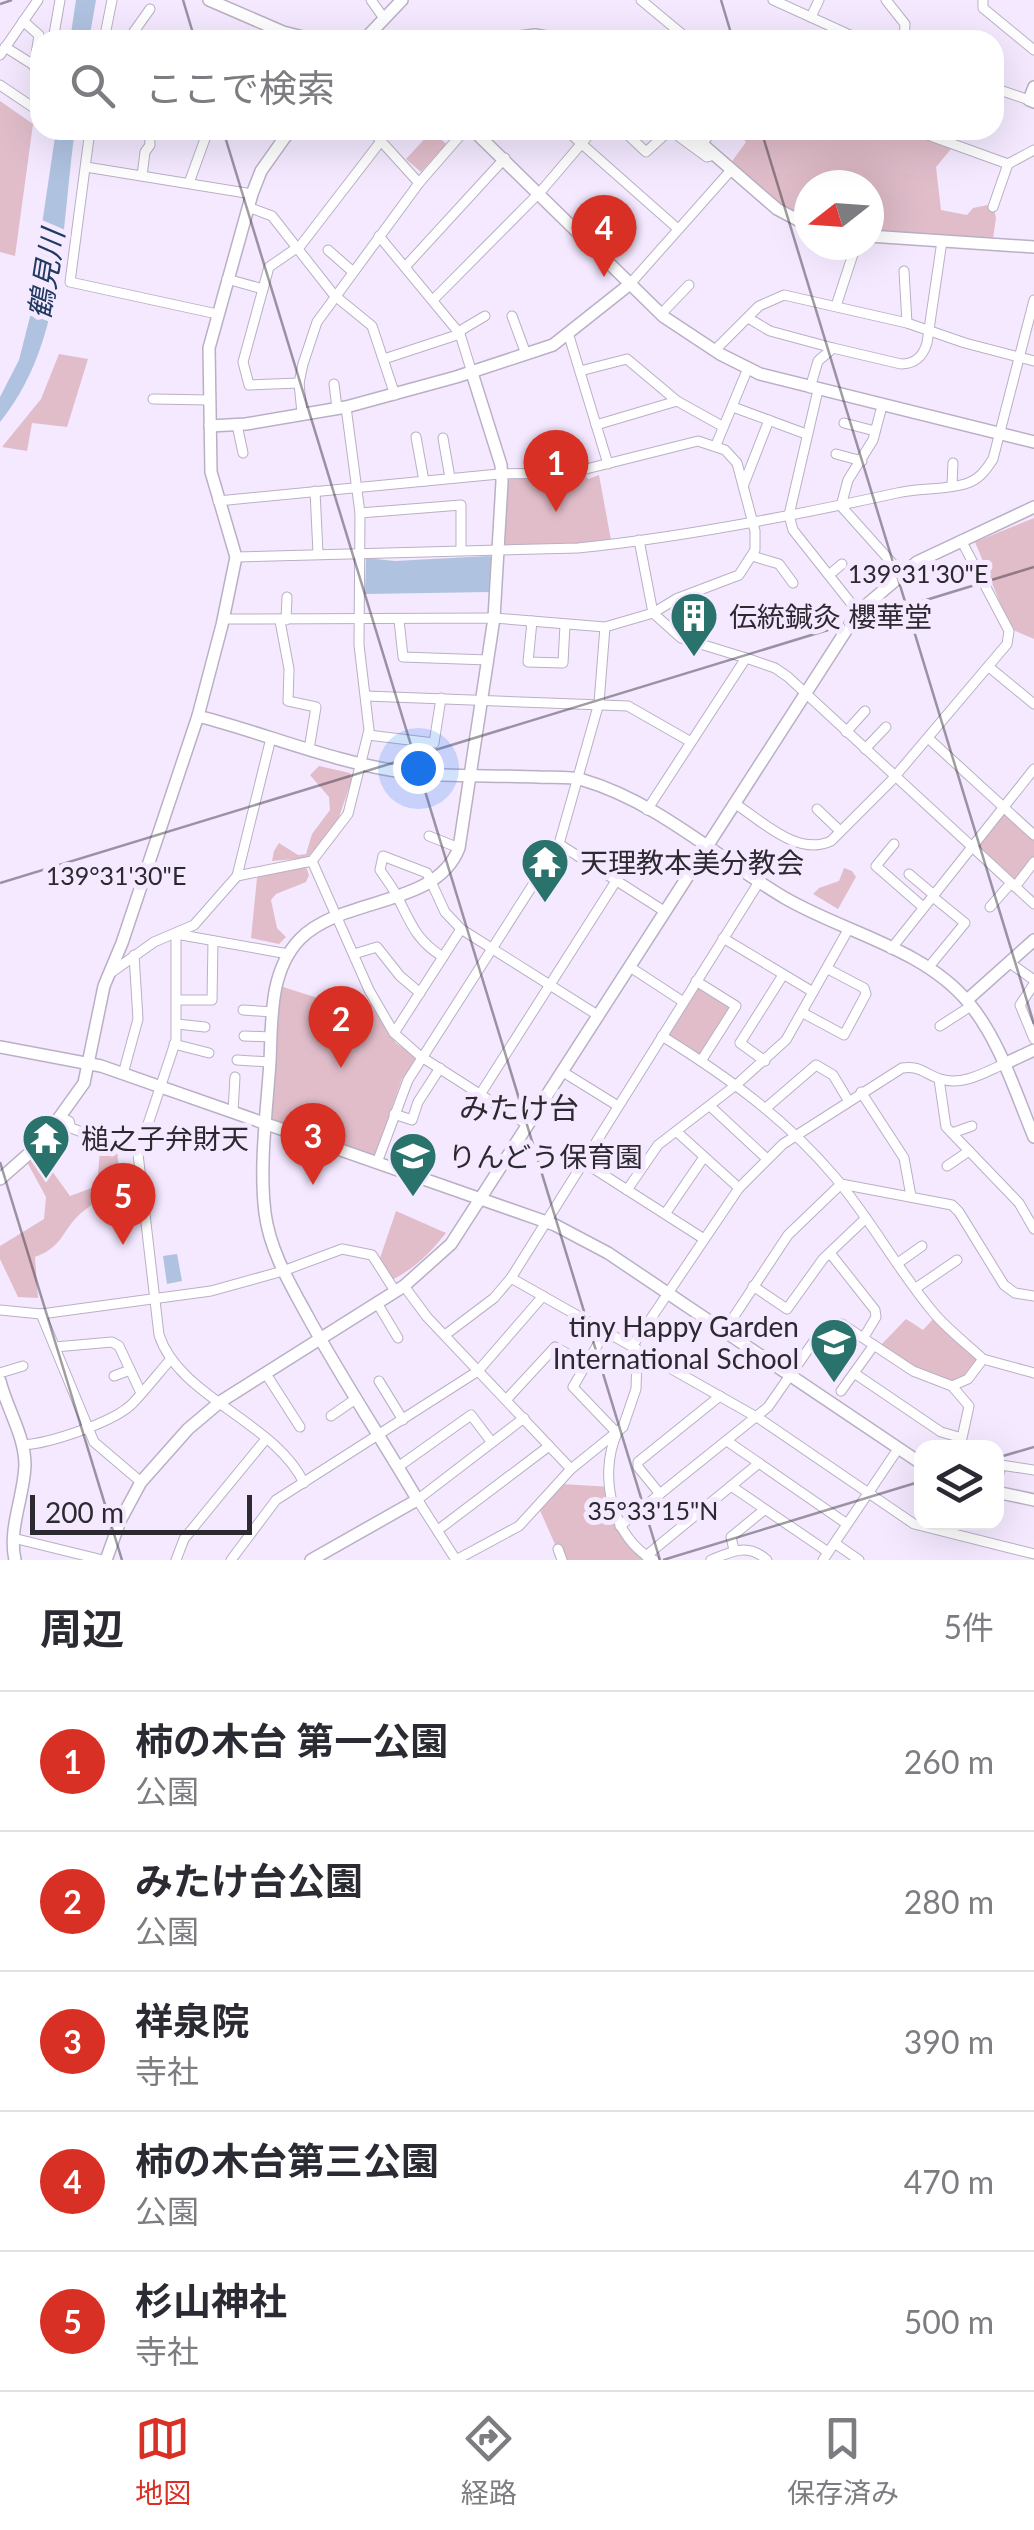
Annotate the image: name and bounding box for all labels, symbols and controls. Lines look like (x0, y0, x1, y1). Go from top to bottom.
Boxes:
search box (30, 30, 1004, 140)
icon: search (65, 58, 120, 113)
text: ここで検索 (145, 64, 335, 110)
north arrow (794, 170, 884, 260)
pin: 4 (572, 194, 636, 277)
water label: 鶴見川 (20, 224, 70, 321)
pin: 1 (524, 430, 588, 512)
text: 139°31'30"E (848, 558, 988, 588)
building icon: 伝統鍼灸 櫻華堂 (668, 590, 720, 658)
place label: 伝統鍼灸 櫻華堂 (729, 599, 932, 633)
your location (393, 743, 444, 794)
temple icon: 天理教本美分教会 (519, 836, 571, 904)
place label: 天理教本美分教会 (580, 845, 804, 879)
text: 139°31'30"E (46, 860, 186, 890)
pin: 2 (308, 986, 374, 1068)
district label: みたけ台 (459, 1089, 579, 1125)
pin: 3 (280, 1102, 346, 1185)
temple icon: 槌之子弁財天 (20, 1112, 72, 1180)
place label: 槌之子弁財天 (81, 1121, 249, 1155)
school or university icon: りんどう保育園 (387, 1130, 439, 1198)
place label: りんどう保育園 (448, 1139, 643, 1173)
pin: 5 (90, 1162, 156, 1245)
place label: tiny Happy Garden International School (553, 1309, 799, 1375)
school or university icon: tiny Happy Garden International School (808, 1316, 860, 1384)
map controls (914, 1440, 1004, 1530)
button: layers (914, 1440, 1004, 1530)
scale bar (30, 1490, 252, 1534)
text: 200 m (45, 1495, 124, 1529)
text: 35°33'15"N (588, 1495, 718, 1525)
text: 周辺 (40, 1603, 124, 1653)
text: 5件 (943, 1607, 994, 1646)
text: 柿の木台 第一公園 (135, 1717, 448, 1763)
text: 1 (63, 1742, 82, 1781)
text: 260 m (904, 1742, 994, 1781)
text: 公園 (135, 1771, 199, 1810)
text: みたけ台公園 (135, 1857, 363, 1903)
text: 2 (63, 1882, 82, 1921)
text: 280 m (904, 1882, 994, 1921)
text: 公園 (135, 1911, 199, 1950)
text: 祥泉院 (135, 1997, 249, 2043)
text: 3 (63, 2022, 82, 2061)
text: 390 m (904, 2022, 994, 2061)
text: 寺社 (135, 2051, 199, 2090)
text: 柿の木台第三公園 (135, 2137, 439, 2183)
text: 4 (63, 2162, 82, 2201)
text: 470 m (904, 2162, 994, 2201)
text: 公園 (135, 2191, 199, 2230)
text: 杉山神社 (135, 2277, 287, 2323)
text: 5 (63, 2302, 82, 2341)
text: 500 m (904, 2302, 994, 2341)
text: 寺社 (135, 2331, 199, 2370)
tab: 地図 (135, 2411, 191, 2511)
tab: 経路 (461, 2411, 517, 2511)
tab: 保存済み (787, 2411, 899, 2511)

